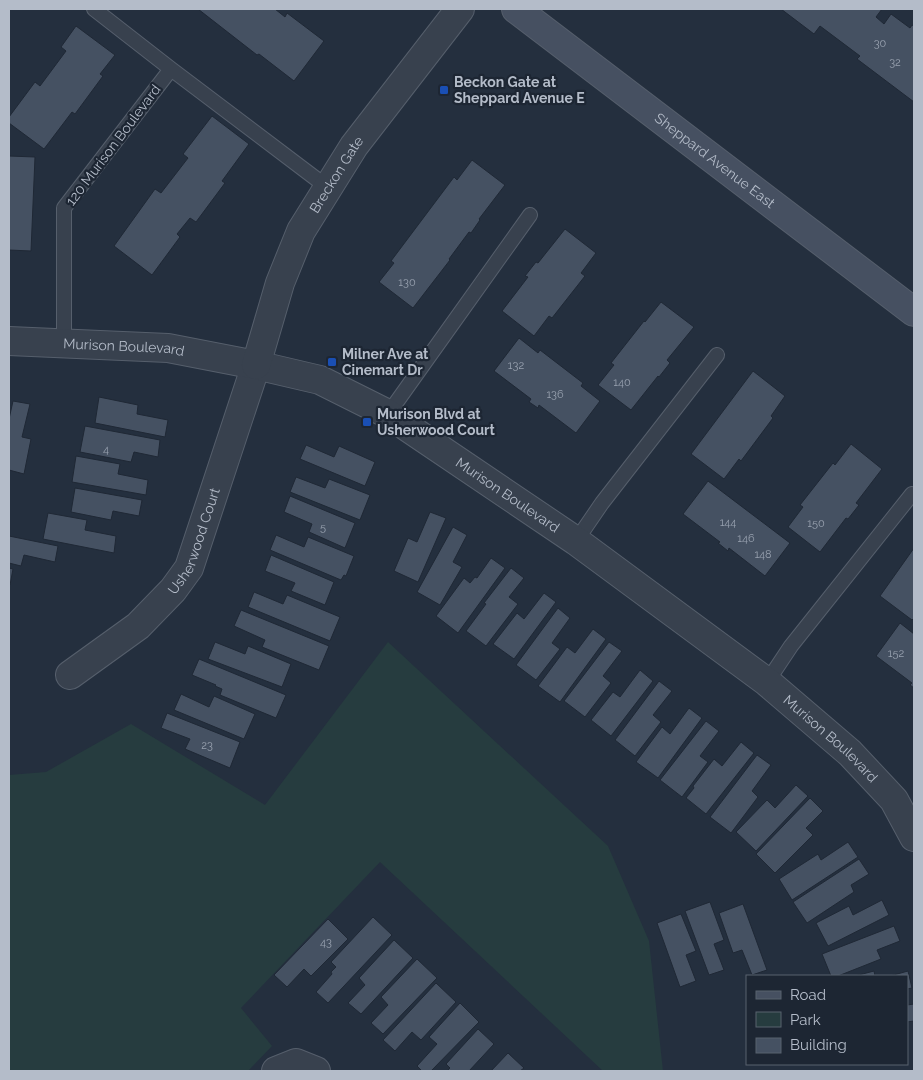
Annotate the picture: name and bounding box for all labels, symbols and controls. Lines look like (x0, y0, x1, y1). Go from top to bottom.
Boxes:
house number: 30 (874, 37, 887, 50)
house number: 32 (889, 56, 901, 69)
place label: Beckon Gate at Sheppard Avenue E (454, 74, 585, 106)
street label: 120 Murison Boulevard (62, 82, 164, 208)
marker: Beckon Gate at Sheppard Avenue E (438, 84, 450, 96)
street label: Sheppard Avenue East (652, 110, 778, 211)
street label: Breckon Gate (306, 133, 366, 216)
house number: 130 (398, 276, 416, 289)
street label: Murison Boulevard (63, 335, 186, 359)
place label: Milner Ave at Cinemart Dr (342, 346, 429, 378)
marker: Milner Ave at Cinemart Dr (326, 356, 338, 368)
house number: 132 (508, 359, 524, 372)
house number: 140 (613, 376, 631, 389)
house number: 136 (546, 388, 564, 401)
place label: Murison Blvd at Usherwood Court (377, 406, 495, 438)
marker: Murison Blvd at Usherwood Court (361, 416, 373, 428)
house number: 4 (103, 443, 109, 456)
street label: Murison Boulevard (453, 454, 563, 536)
street label: Usherwood Court (165, 485, 223, 597)
house number: 144 (720, 516, 736, 529)
house number: 150 (807, 517, 825, 530)
house number: 5 (320, 521, 326, 534)
house number: 146 (737, 532, 755, 545)
house number: 148 (754, 548, 772, 561)
house number: 152 (888, 647, 904, 660)
street label: Murison Boulevard (780, 692, 881, 785)
house number: 23 (201, 739, 213, 752)
house number: 43 (320, 936, 332, 949)
legend (746, 975, 908, 1065)
text: Road (790, 986, 826, 1004)
text: Park (790, 1011, 821, 1029)
text: Building (790, 1036, 847, 1054)

